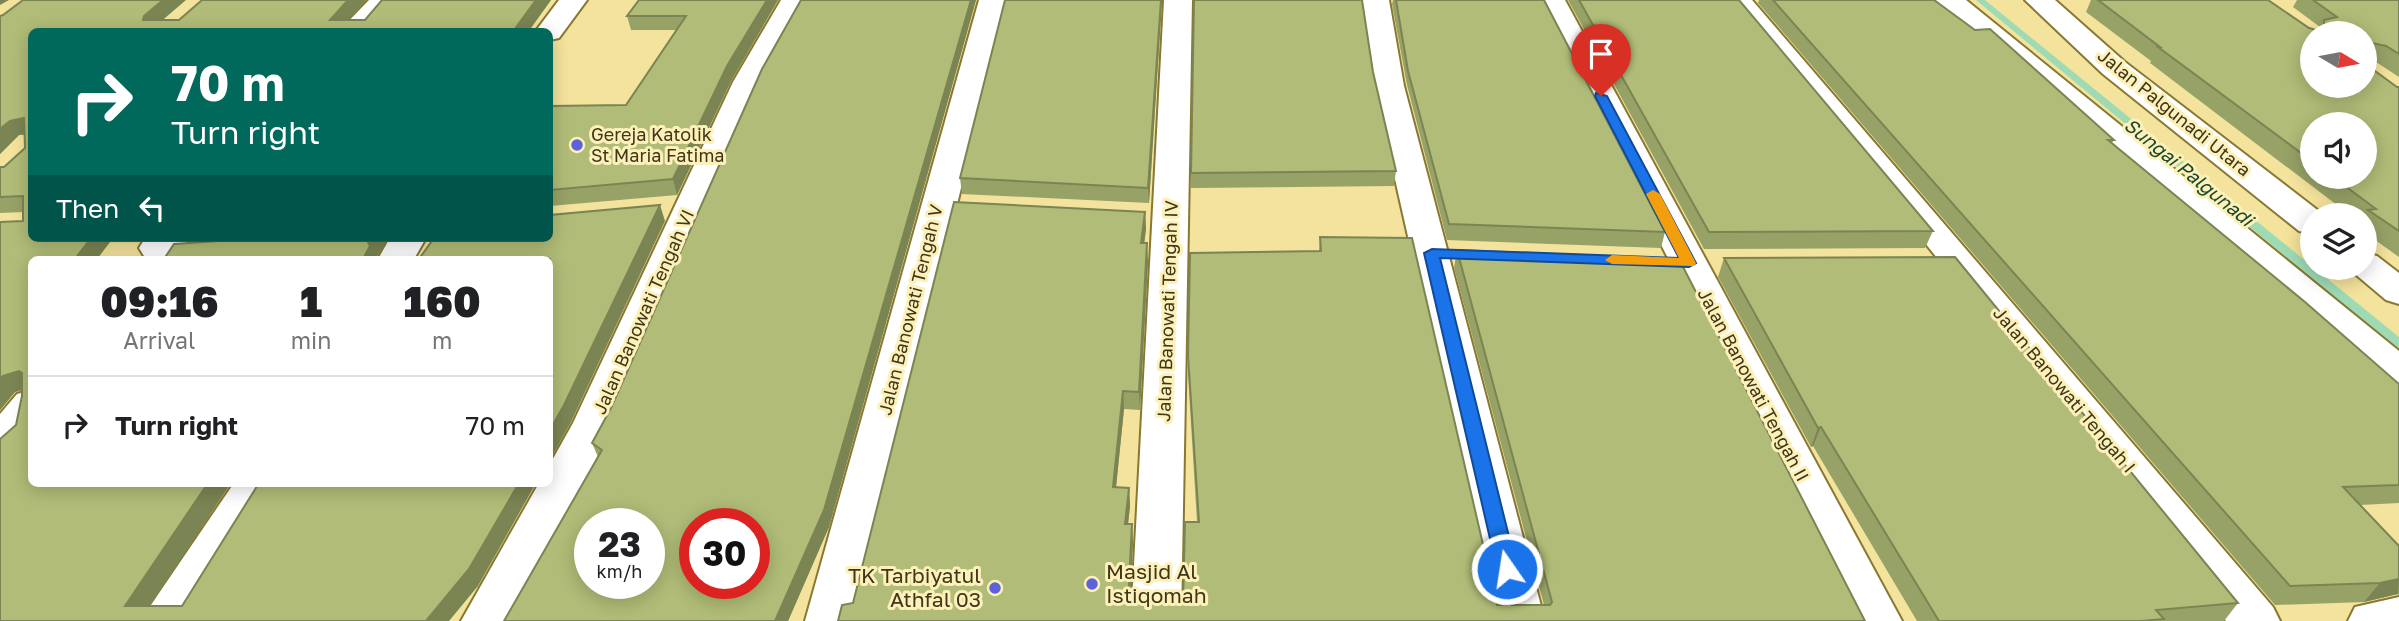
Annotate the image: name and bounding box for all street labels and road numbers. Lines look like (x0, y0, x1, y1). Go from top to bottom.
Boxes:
street label: Jalan Palgunadi Utara (2094, 44, 2255, 181)
street label: Jalan Banowati Tengah IV (1152, 200, 1182, 422)
street label: Jalan Banowati Tengah V (873, 202, 947, 417)
street label: Jalan Banowati Tengah VI (588, 206, 698, 417)
street label: Jalan Banowati Tengah II (1694, 284, 1814, 485)
street label: Jalan Banowati Tengah I (1989, 302, 2141, 477)

